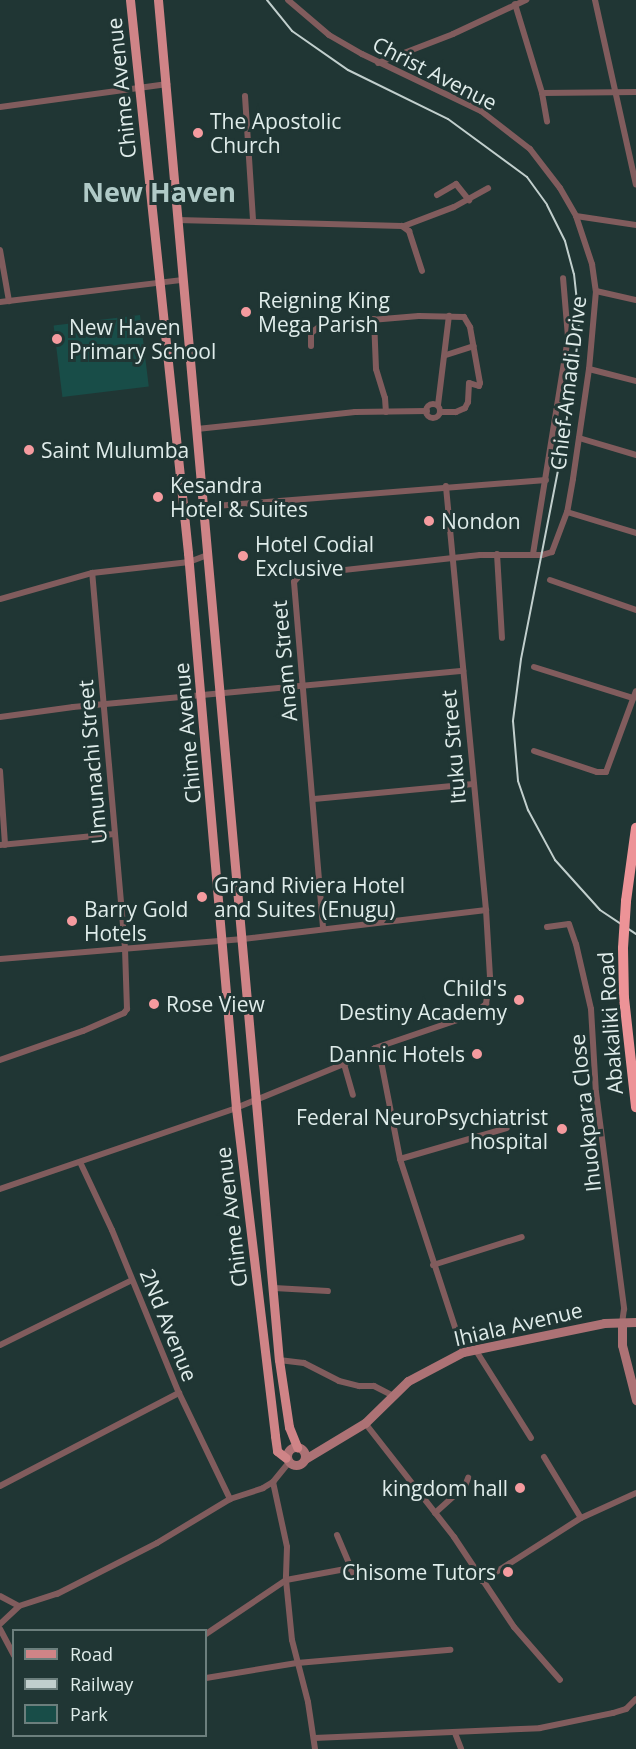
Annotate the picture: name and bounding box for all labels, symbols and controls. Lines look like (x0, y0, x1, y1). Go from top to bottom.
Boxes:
street label: Chime Avenue (101, 16, 141, 160)
street label: Christ Avenue (369, 31, 501, 115)
place label: The Apostolic Church (210, 108, 341, 158)
marker: The Apostolic Church (191, 126, 205, 140)
district label: New Haven (82, 176, 236, 208)
place label: Reigning King Mega Parish (258, 287, 390, 337)
street label: Chief Amadi Drive (545, 295, 591, 471)
marker: Reigning King Mega Parish (239, 305, 253, 319)
place label: New Haven Primary School (69, 314, 216, 364)
marker: New Haven Primary School (50, 332, 64, 346)
place label: Saint Mulumba (41, 437, 189, 463)
marker: Saint Mulumba (22, 443, 36, 457)
place label: Kesandra Hotel & Suites (170, 472, 308, 522)
marker: Kesandra Hotel & Suites (151, 490, 165, 504)
place label: Nondon (441, 508, 521, 534)
marker: Nondon (422, 514, 436, 528)
place label: Hotel Codial Exclusive (255, 531, 374, 581)
marker: Hotel Codial Exclusive (236, 549, 250, 563)
street label: Anam Street (266, 599, 302, 723)
street label: Chime Avenue (168, 662, 206, 804)
street label: Umunachi Street (72, 679, 112, 845)
street label: Ituku Street (435, 689, 471, 805)
place label: Grand Riviera Hotel and Suites (Enugu) (214, 872, 405, 922)
marker: Grand Riviera Hotel and Suites (Enugu) (195, 890, 209, 904)
place label: Barry Gold Hotels (84, 896, 188, 946)
marker: Barry Gold Hotels (65, 914, 79, 928)
street label: Abakaliki Road (592, 951, 628, 1095)
place label: Child's Destiny Academy (339, 975, 507, 1025)
place label: Rose View (166, 991, 265, 1017)
marker: Child's Destiny Academy (512, 993, 526, 1007)
marker: Rose View (147, 997, 161, 1011)
street label: Ihuokpara Close (564, 1033, 606, 1193)
place label: Dannic Hotels (329, 1041, 465, 1067)
marker: Dannic Hotels (470, 1047, 484, 1061)
place label: Federal NeuroPsychiatrist hospital (296, 1104, 548, 1154)
marker: Federal NeuroPsychiatrist hospital (553, 1120, 571, 1138)
street label: Chime Avenue (210, 1145, 252, 1289)
street label: 2Nd Avenue (135, 1265, 203, 1385)
street label: Ihiala Avenue (451, 1297, 585, 1351)
place label: kingdom hall (382, 1475, 508, 1501)
marker: kingdom hall (513, 1481, 527, 1495)
place label: Chisome Tutors (342, 1559, 496, 1585)
marker: Chisome Tutors (501, 1565, 515, 1579)
legend (12, 1629, 207, 1737)
text: Road (70, 1642, 113, 1666)
text: Railway (70, 1672, 133, 1696)
text: Park (70, 1702, 108, 1726)

